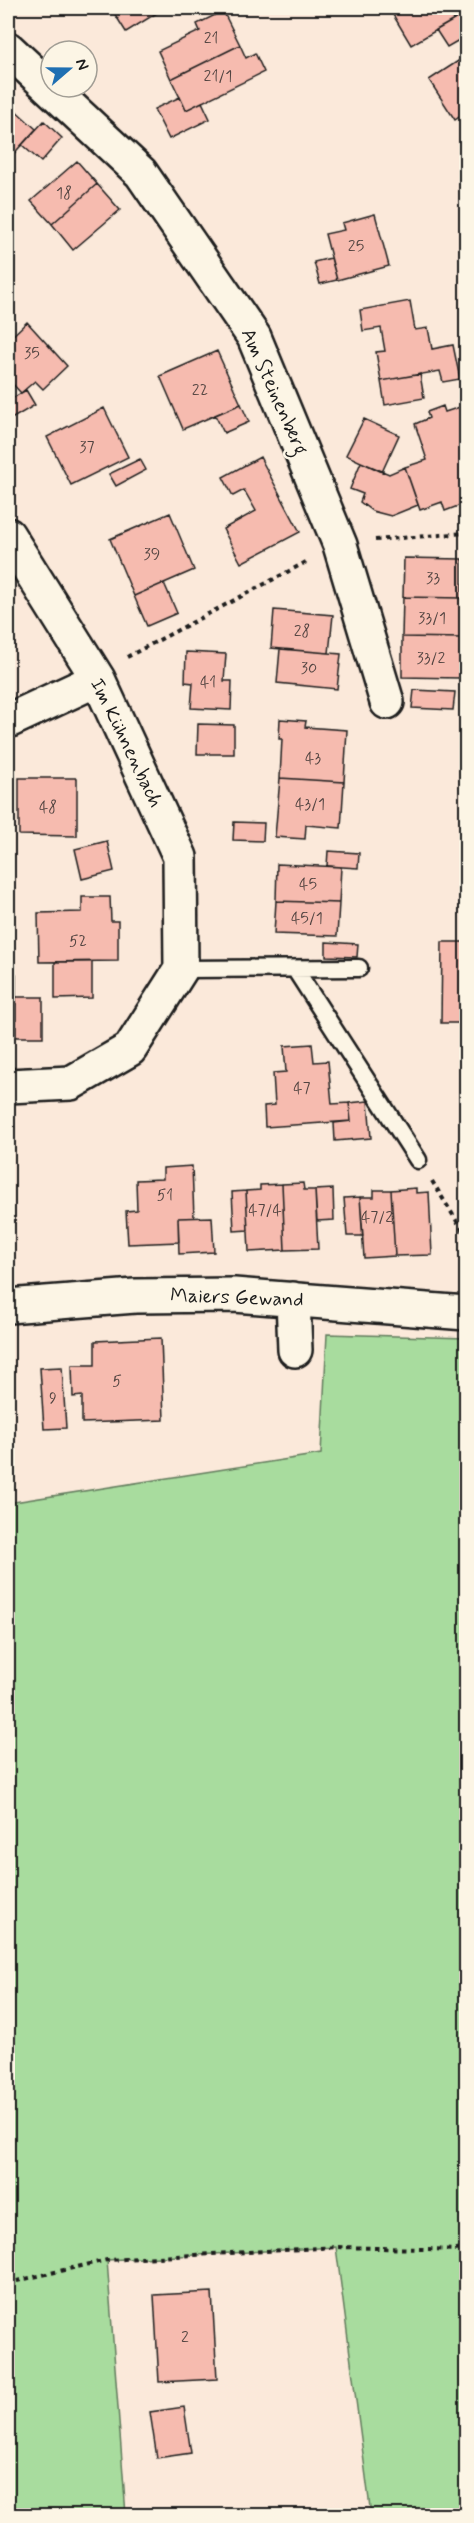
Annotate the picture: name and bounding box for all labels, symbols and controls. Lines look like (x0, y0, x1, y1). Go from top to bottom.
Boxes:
house number: 21 (204, 28, 218, 49)
north arrow (39, 39, 99, 99)
text: N (70, 56, 93, 73)
house number: 21/1 (204, 66, 232, 87)
house number: 18 (56, 183, 72, 204)
house number: 25 (348, 236, 364, 257)
street label: Am Steinenberg (232, 324, 314, 461)
house number: 35 (24, 343, 40, 364)
house number: 22 (192, 380, 208, 401)
house number: 37 (79, 437, 95, 458)
house number: 39 (144, 544, 160, 565)
house number: 33 (426, 568, 440, 589)
house number: 33/1 (418, 608, 446, 629)
house number: 28 (294, 621, 310, 642)
house number: 33/2 (417, 648, 446, 669)
house number: 30 (301, 658, 317, 679)
house number: 41 (200, 672, 216, 693)
street label: Im Kühnenbach (83, 674, 169, 812)
house number: 43 (305, 748, 321, 769)
house number: 43/1 (295, 794, 325, 815)
house number: 48 (39, 797, 57, 818)
house number: 45 (299, 874, 317, 895)
house number: 45/1 (291, 908, 323, 929)
house number: 52 (69, 931, 87, 952)
house number: 47 (293, 1078, 311, 1099)
house number: 51 (157, 1185, 173, 1206)
house number: 47/4 (248, 1200, 282, 1221)
house number: 47/2 (361, 1207, 393, 1228)
street label: Maiers Gewand (170, 1282, 304, 1314)
house number: 5 (112, 1371, 122, 1392)
house number: 9 (49, 1388, 57, 1409)
house number: 2 (181, 2327, 189, 2348)

